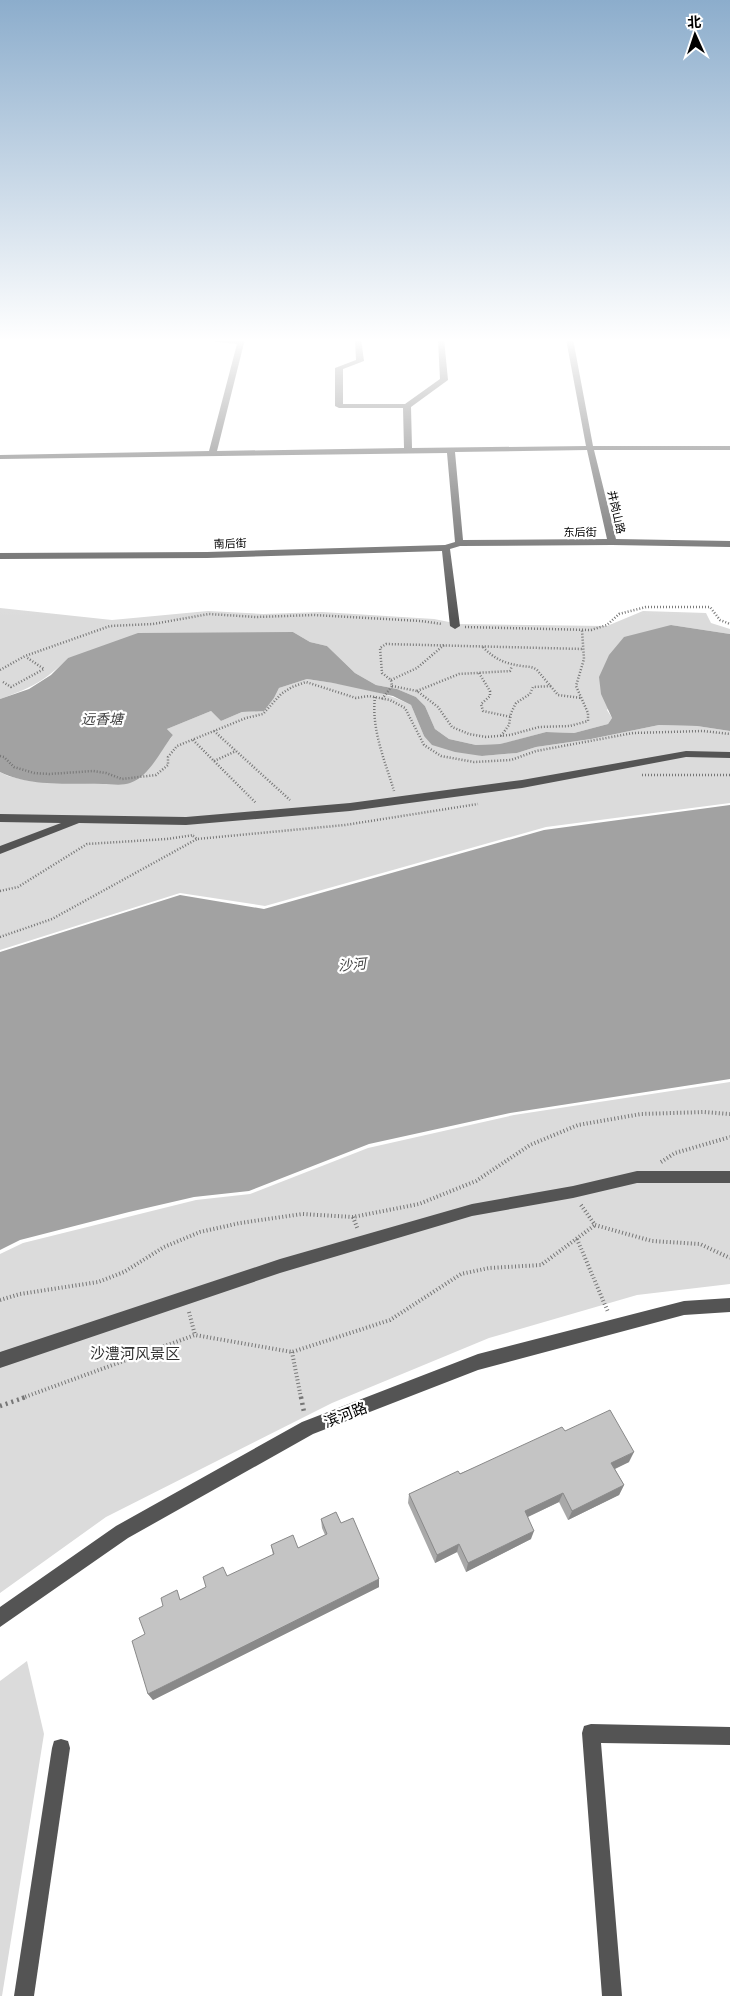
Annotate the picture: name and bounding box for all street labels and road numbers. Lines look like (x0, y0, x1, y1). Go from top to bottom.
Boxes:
street label: 井岗山路 (606, 489, 628, 535)
street label: 东后街 (564, 525, 597, 538)
street label: 南后街 (213, 536, 247, 550)
street label: 滨河路 (321, 1398, 369, 1430)

